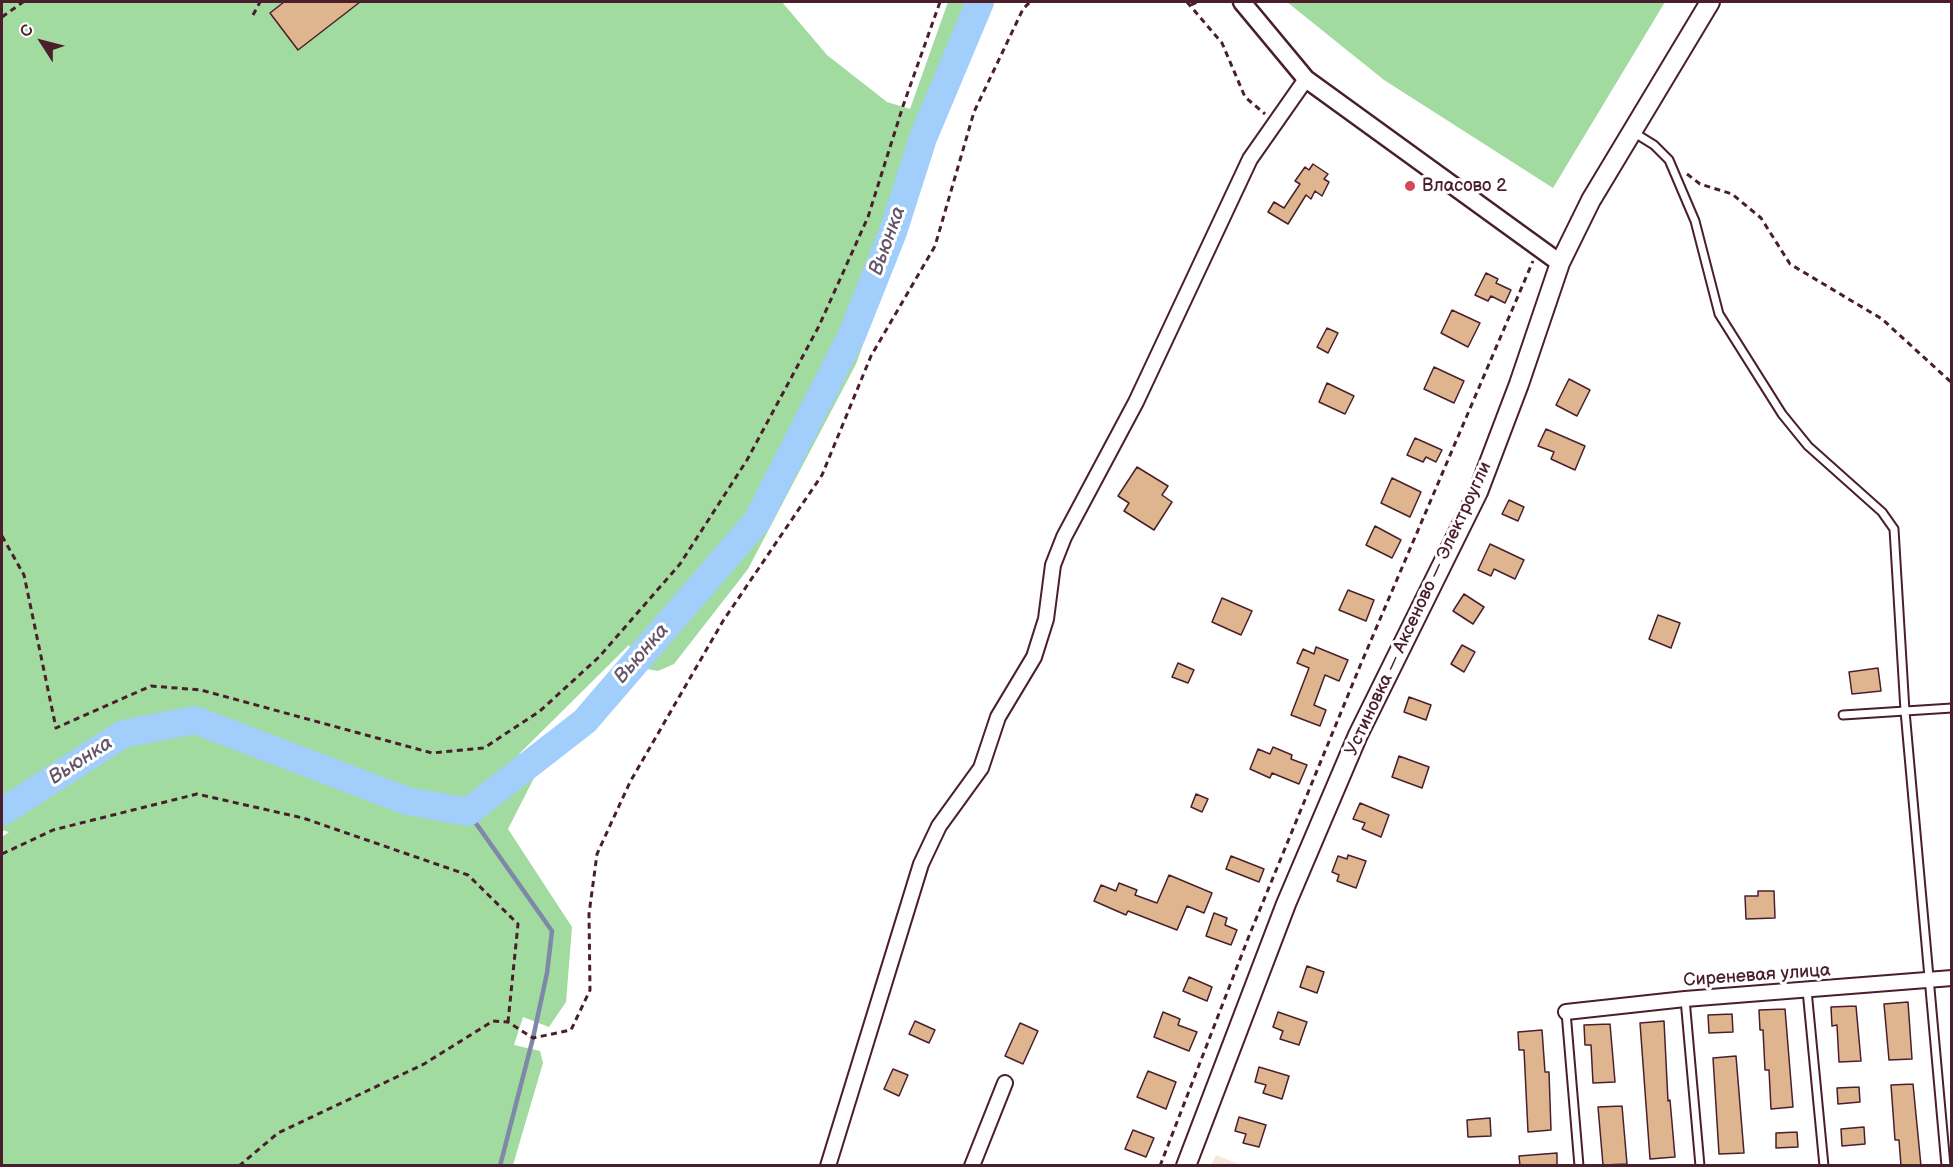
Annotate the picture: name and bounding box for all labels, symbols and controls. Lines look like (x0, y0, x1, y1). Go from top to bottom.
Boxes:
north arrow (12, 12, 72, 72)
text: С (16, 21, 38, 41)
place label: Власово 2 (1422, 175, 1507, 197)
marker: Власово 2 (1403, 179, 1417, 193)
water label: Вьюнка (865, 203, 911, 279)
street label: Устиновка — Аксеново — Электроугли (1341, 459, 1497, 759)
water label: Вьюнка (610, 619, 674, 689)
water label: Вьюнка (45, 732, 117, 790)
street label: Сиреневая улица (1683, 960, 1831, 992)

